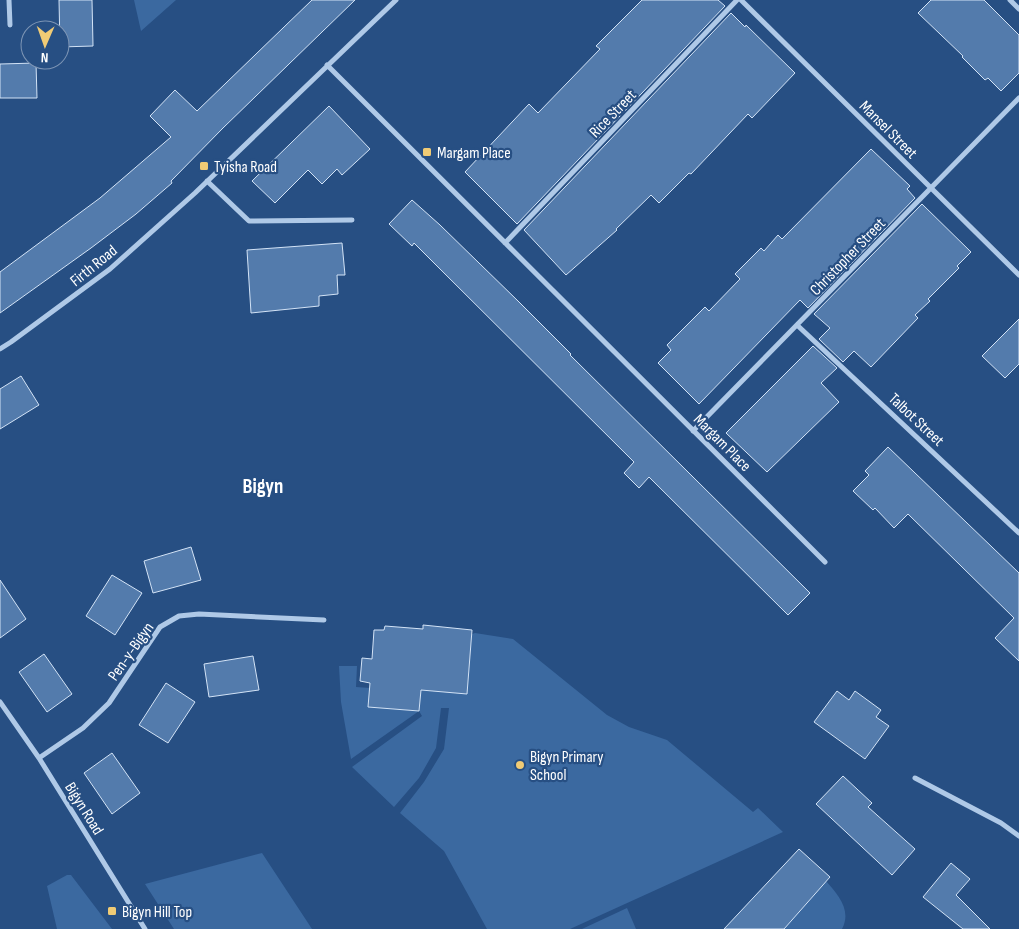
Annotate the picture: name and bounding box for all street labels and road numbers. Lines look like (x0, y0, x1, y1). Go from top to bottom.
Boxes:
street label: Rice Street (586, 86, 641, 142)
street label: Mansel Street (855, 97, 921, 163)
street label: Christopher Street (806, 214, 890, 300)
street label: Firth Road (67, 241, 121, 291)
street label: Talbot Street (884, 390, 948, 451)
street label: Margam Place (689, 410, 755, 476)
street label: Pen-y-Bigyn (104, 619, 158, 685)
street label: Bigyn Road (60, 779, 107, 839)

